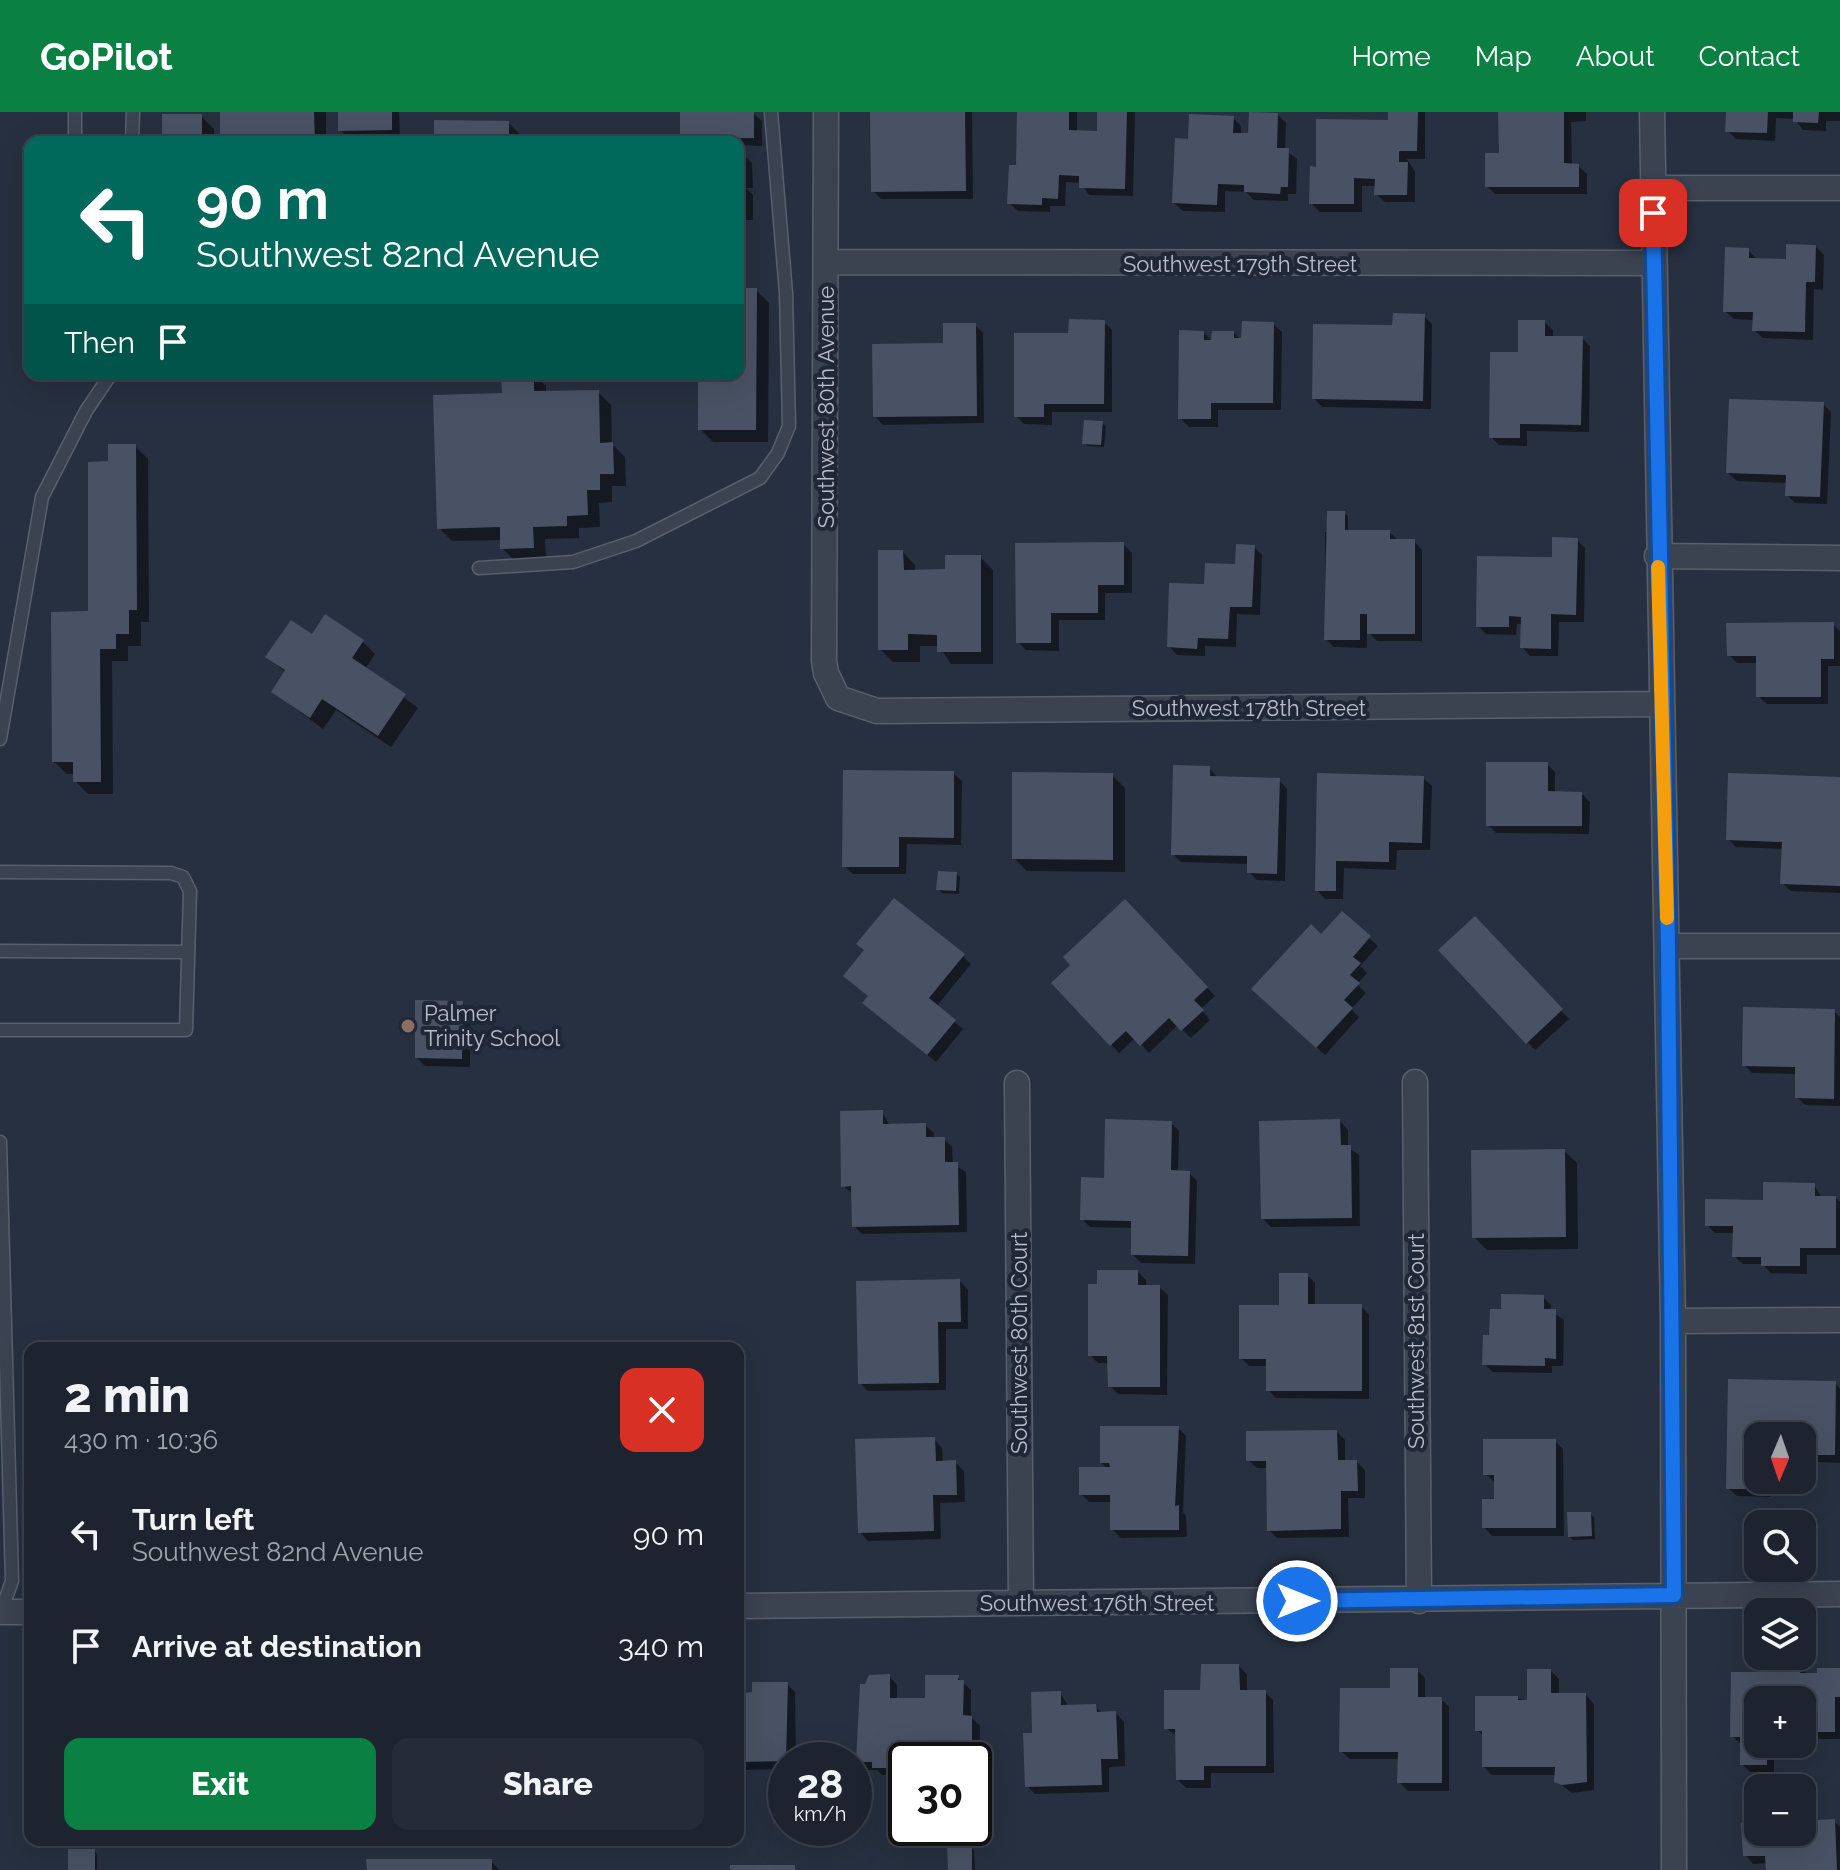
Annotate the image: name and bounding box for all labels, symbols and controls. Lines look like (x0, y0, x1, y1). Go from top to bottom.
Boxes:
text: GoPilot (40, 34, 173, 79)
text: Home (1351, 40, 1431, 73)
text: Map (1475, 40, 1532, 73)
text: About (1576, 40, 1655, 73)
text: Contact (1699, 40, 1800, 73)
text: 90 m (196, 166, 329, 232)
icon: left (64, 168, 168, 272)
pin (1619, 179, 1687, 247)
icon: arrive (1631, 191, 1675, 235)
text: Southwest 82nd Avenue (196, 233, 600, 275)
street label: Southwest 179th Street (1123, 251, 1358, 277)
street label: Southwest 80th Avenue (813, 286, 839, 528)
icon: arrive (151, 320, 195, 364)
text: Then (64, 325, 135, 360)
street label: Southwest 178th Street (1132, 695, 1367, 721)
place label: Palmer Trinity School (424, 1000, 560, 1051)
marker: Palmer Trinity School (399, 1017, 417, 1035)
street label: Southwest 80th Court (1006, 1231, 1032, 1454)
street label: Southwest 81st Court (1403, 1232, 1429, 1449)
text: 2 min (64, 1367, 190, 1423)
button: close (620, 1368, 704, 1452)
north arrow (1744, 1422, 1816, 1494)
map controls (1744, 1422, 1816, 1846)
text: 430 m · 10:36 (64, 1425, 218, 1455)
text: Turn left (132, 1502, 254, 1537)
button: search (1744, 1510, 1816, 1582)
icon: left (64, 1512, 108, 1556)
text: 90 m (633, 1517, 704, 1552)
text: Southwest 82nd Avenue (132, 1537, 423, 1567)
position arrow (1255, 1559, 1339, 1643)
street label: Southwest 176th Street (980, 1590, 1215, 1616)
button: layers (1744, 1598, 1816, 1670)
icon: arrive (64, 1624, 108, 1668)
text: Arrive at destination (132, 1629, 422, 1664)
text: 340 m (618, 1629, 704, 1664)
button: + (1744, 1686, 1816, 1758)
button: Exit (64, 1738, 376, 1830)
button: Share (392, 1738, 704, 1830)
speed limit sign: 30 (888, 1742, 992, 1846)
text: 28 (797, 1760, 843, 1807)
button: − (1744, 1774, 1816, 1846)
text: km/h (794, 1802, 846, 1826)

